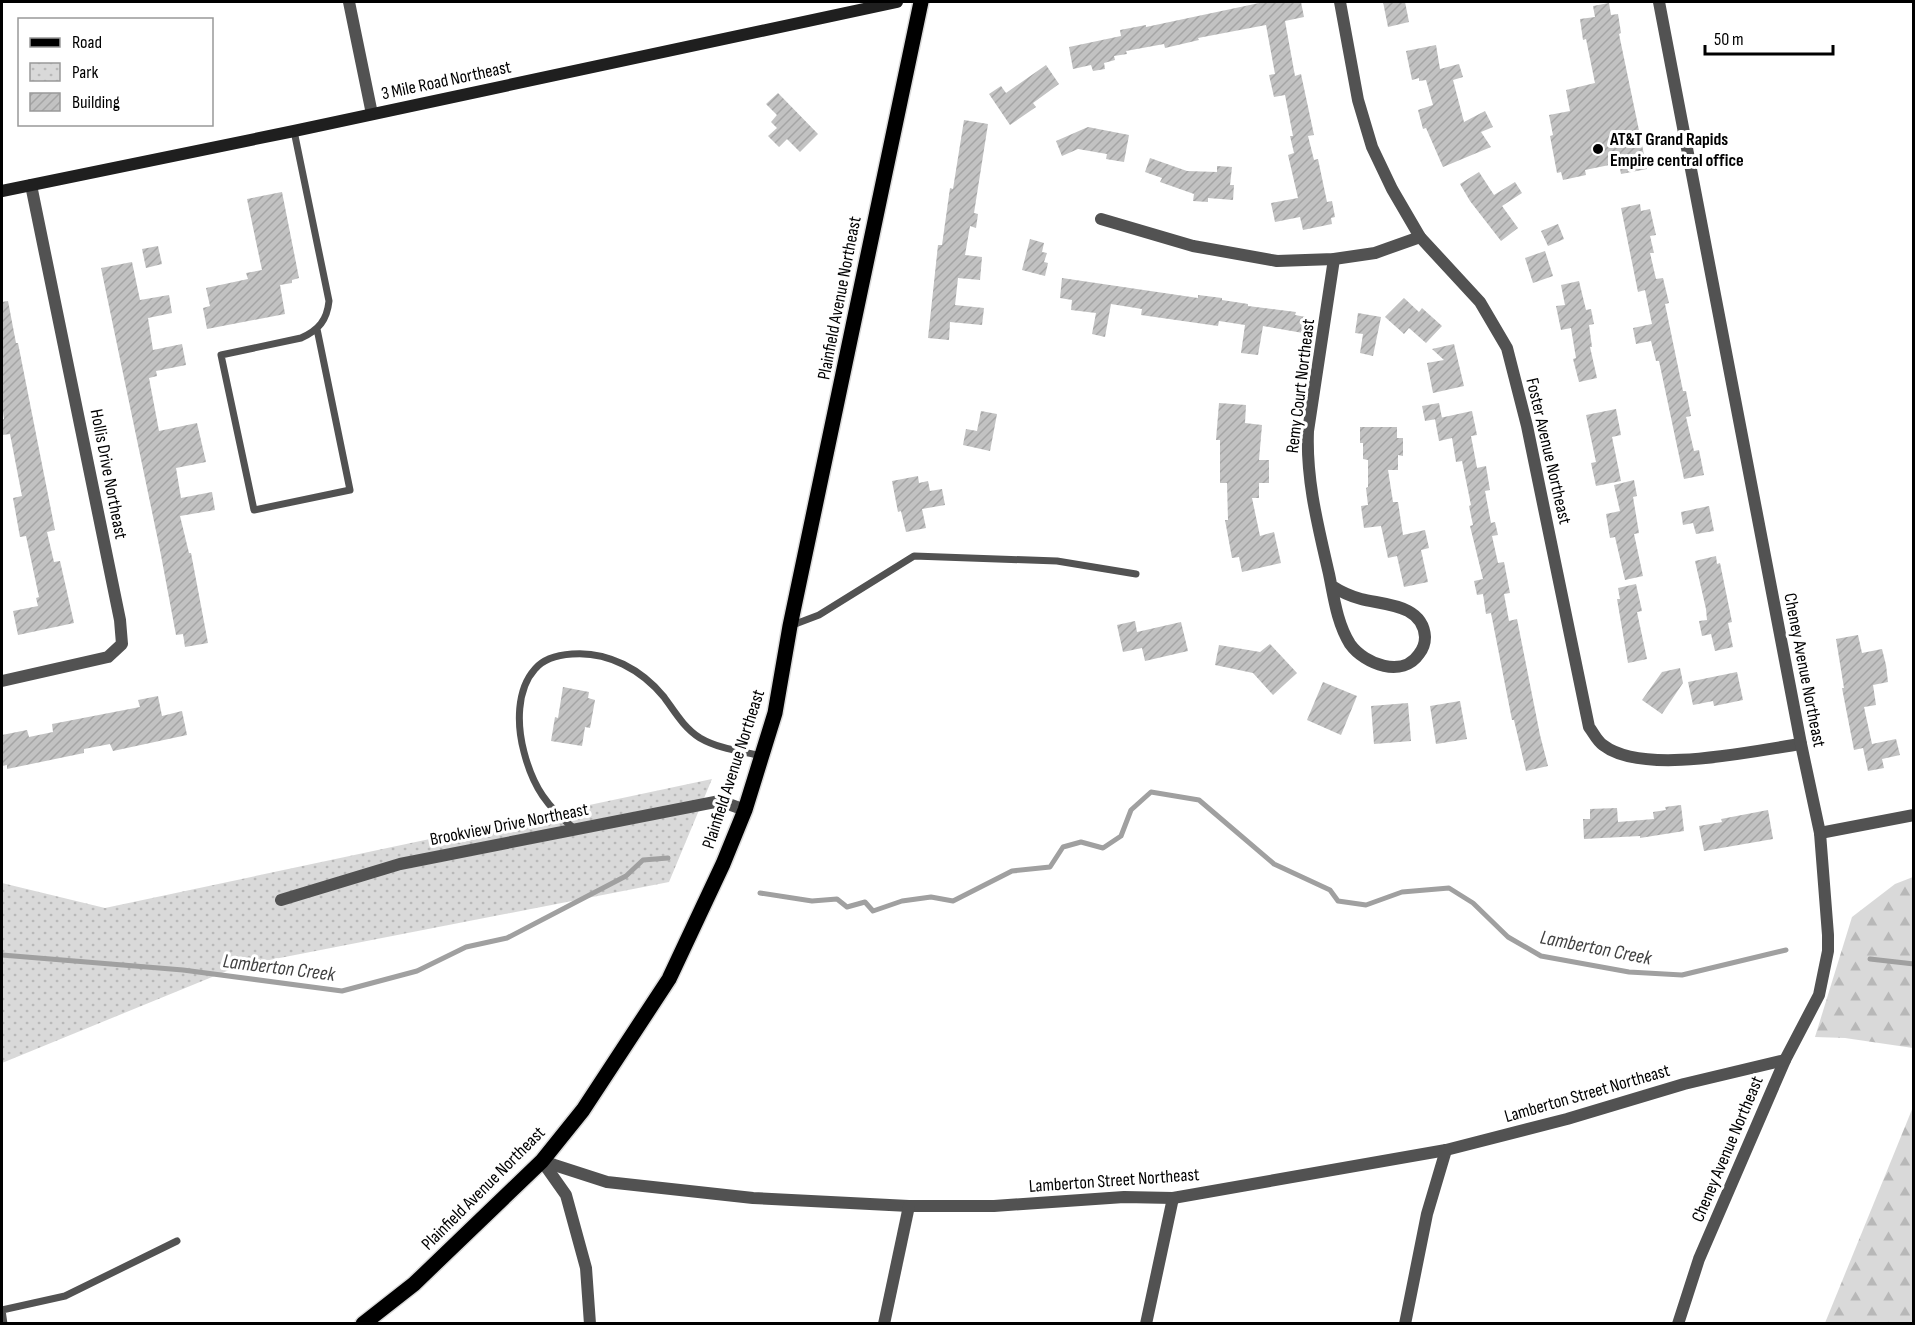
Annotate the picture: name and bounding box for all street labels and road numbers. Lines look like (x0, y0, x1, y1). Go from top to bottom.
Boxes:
street label: 3 Mile Road Northeast (379, 56, 513, 104)
street label: Plainfield Avenue Northeast (813, 214, 866, 382)
street label: Remy Court Northeast (1282, 317, 1319, 454)
street label: Foster Avenue Northeast (1521, 376, 1576, 527)
street label: Hollis Drive Northeast (86, 407, 132, 541)
street label: Cheney Avenue Northeast (1779, 591, 1830, 749)
street label: Plainfield Avenue Northeast (698, 687, 769, 851)
street label: Brookview Drive Northeast (428, 799, 591, 850)
street label: Lamberton Street Northeast (1502, 1060, 1673, 1127)
street label: Cheney Avenue Northeast (1687, 1073, 1768, 1225)
street label: Plainfield Avenue Northeast (417, 1122, 550, 1254)
street label: Lamberton Street Northeast (1028, 1164, 1200, 1197)

